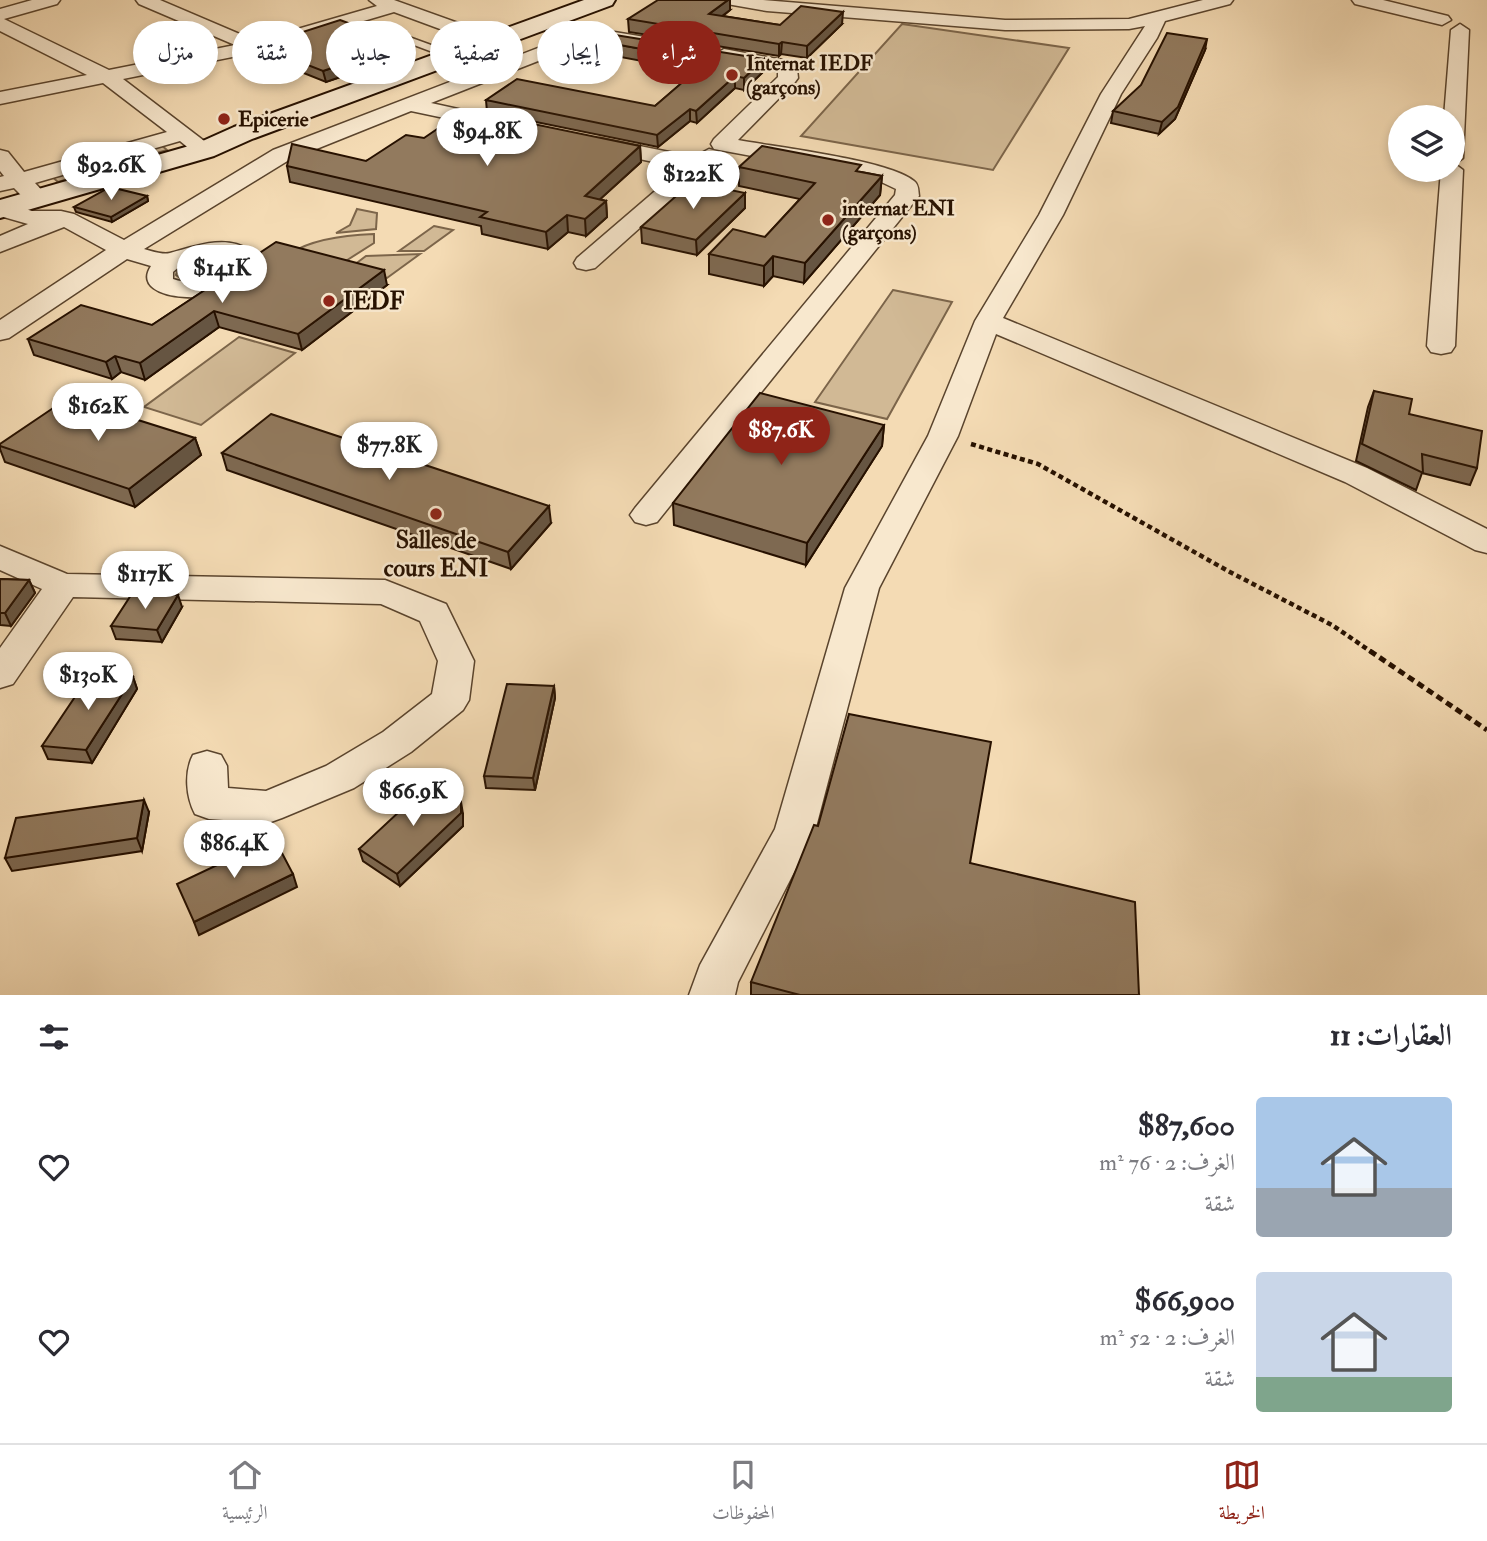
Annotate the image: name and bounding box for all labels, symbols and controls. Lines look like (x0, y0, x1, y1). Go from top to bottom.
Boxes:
chip: منزل (133, 21, 218, 84)
chip: شقة (232, 21, 312, 84)
chip: جديد (326, 21, 416, 84)
chip: تصفية (430, 21, 523, 84)
chip: إيجار (537, 21, 623, 84)
chip: شراء (637, 21, 721, 84)
place label: Internat IEDF (garçons) (746, 50, 873, 101)
marker: Internat IEDF (garçons) (724, 67, 740, 83)
map controls (1388, 105, 1465, 182)
button: layers (1388, 105, 1465, 182)
place label: Epicerie (238, 106, 309, 133)
pin: $94.8K (430, 108, 544, 168)
marker: Epicerie (216, 111, 232, 127)
text: $94.8K (452, 116, 522, 145)
pin: $92.6K (54, 142, 168, 202)
text: $92.6K (77, 150, 145, 179)
pin: $122K (644, 152, 742, 211)
text: $122K (663, 159, 723, 188)
place label: internat ENI (garçons) (841, 195, 955, 246)
marker: internat ENI (garçons) (820, 212, 836, 228)
pin: $141K (173, 246, 271, 305)
text: $141K (193, 253, 251, 282)
place label: IEDF (343, 286, 404, 317)
marker: IEDF (321, 293, 337, 309)
pin: $162K (49, 384, 147, 443)
text: $162K (68, 391, 128, 420)
pin: $87.6K (724, 407, 838, 467)
text: $87.6K (748, 415, 814, 444)
pin: $77.8K (332, 422, 446, 482)
text: $77.8K (357, 430, 421, 459)
marker: Salles de cours ENI (428, 506, 444, 522)
place label: Salles de cours ENI (384, 525, 488, 584)
pin: $117K (96, 552, 194, 611)
text: $117K (117, 559, 173, 588)
pin: $130K (39, 652, 137, 712)
text: $130K (59, 660, 117, 689)
pin: $66.9K (356, 768, 470, 828)
text: $66.9K (379, 776, 447, 805)
pin: $86.4K (177, 820, 291, 880)
text: $86.4K (200, 828, 268, 857)
text: العقارات: 11 (1330, 1017, 1452, 1054)
icon: filters (35, 1018, 73, 1056)
text: $87,600 (1138, 1107, 1235, 1144)
icon: home (1312, 1125, 1396, 1209)
icon: heart (35, 1148, 73, 1186)
text: الغرف: 2 · 76 m² (1099, 1148, 1235, 1177)
text: شقة (1205, 1189, 1235, 1218)
text: $66,900 (1135, 1282, 1235, 1319)
icon: home (1312, 1300, 1396, 1384)
icon: heart (35, 1323, 73, 1361)
text: الغرف: 2 · 52 m² (1100, 1323, 1235, 1352)
text: شقة (1205, 1364, 1235, 1393)
tab: الرئيسية (222, 1456, 268, 1531)
tab: المحفوظات (712, 1456, 775, 1531)
tab: الخريطة (1219, 1456, 1265, 1531)

